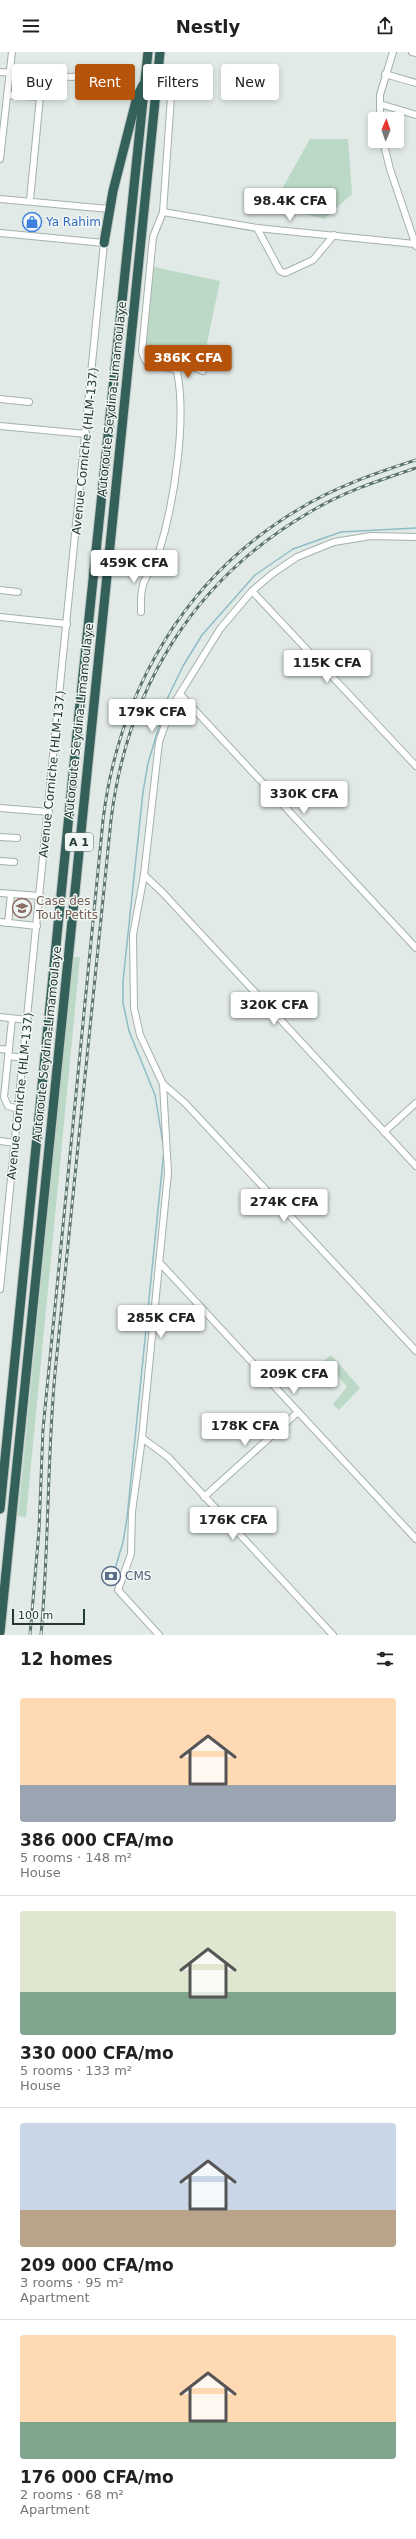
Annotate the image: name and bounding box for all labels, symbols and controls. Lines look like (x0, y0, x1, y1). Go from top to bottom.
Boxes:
icon: menu (20, 15, 42, 37)
icon: share (374, 15, 396, 37)
text: Nestly (176, 16, 240, 37)
chip: Buy (12, 64, 67, 100)
chip: Rent (75, 64, 135, 100)
chip: Filters (143, 64, 213, 100)
chip: New (221, 64, 279, 100)
north arrow (368, 112, 404, 148)
map controls (368, 112, 404, 148)
pin: 98.4K CFA (244, 188, 336, 222)
text: 98.4K CFA (253, 193, 327, 208)
shop icon: Ya Rahim (21, 211, 43, 233)
place label: Ya Rahim (45, 215, 101, 229)
street label: Autoroute Seydina-Limamoulaye (95, 301, 129, 497)
pin: 386K CFA (147, 345, 229, 379)
text: 386K CFA (154, 350, 222, 365)
street label: Avenue Corniche (HLM-137) (69, 367, 101, 535)
pin: 459K CFA (93, 550, 175, 584)
text: 459K CFA (100, 555, 168, 570)
street label: Autoroute Seydina-Limamoulaye (62, 623, 96, 819)
pin: 115K CFA (286, 650, 368, 684)
text: 115K CFA (293, 655, 361, 670)
street label: Avenue Corniche (HLM-137) (36, 690, 68, 858)
pin: 179K CFA (111, 699, 193, 733)
text: 179K CFA (118, 704, 186, 719)
pin: 330K CFA (263, 781, 345, 815)
text: 330K CFA (270, 786, 338, 801)
road number: A 1 (65, 833, 93, 851)
place label: Case des Tout Petits (35, 894, 98, 922)
school or university icon: Case des Tout Petits (11, 897, 33, 919)
street label: Autoroute Seydina-Limamoulaye (30, 946, 64, 1142)
pin: 320K CFA (233, 992, 315, 1026)
text: 320K CFA (240, 997, 308, 1012)
street label: Avenue Corniche (HLM-137) (4, 1012, 36, 1180)
pin: 274K CFA (243, 1189, 325, 1223)
text: 274K CFA (250, 1194, 318, 1209)
pin: 285K CFA (120, 1305, 202, 1339)
text: 285K CFA (127, 1310, 195, 1325)
pin: 209K CFA (253, 1361, 335, 1395)
text: 209K CFA (260, 1366, 328, 1381)
pin: 178K CFA (204, 1413, 286, 1447)
text: 178K CFA (211, 1418, 279, 1433)
pin: 176K CFA (192, 1507, 274, 1541)
text: 176K CFA (199, 1512, 267, 1527)
bank icon: CMS (100, 1565, 122, 1587)
place label: CMS (125, 1569, 151, 1583)
scale bar (12, 1607, 85, 1626)
text: 100 m (18, 1609, 53, 1622)
icon: filters (374, 1648, 396, 1670)
text: 12 homes (20, 1649, 113, 1669)
icon: home (172, 1724, 244, 1796)
text: 386 000 CFA/mo (20, 1830, 174, 1850)
text: 5 rooms · 148 m² (20, 1850, 132, 1865)
text: House (20, 1865, 61, 1880)
icon: home (172, 1937, 244, 2009)
text: 330 000 CFA/mo (20, 2043, 174, 2063)
text: 5 rooms · 133 m² (20, 2063, 132, 2078)
text: House (20, 2078, 61, 2093)
icon: home (172, 2149, 244, 2221)
text: 209 000 CFA/mo (20, 2255, 174, 2275)
text: 3 rooms · 95 m² (20, 2275, 124, 2290)
text: Apartment (20, 2290, 90, 2305)
icon: home (172, 2361, 244, 2433)
text: 176 000 CFA/mo (20, 2467, 174, 2487)
text: 2 rooms · 68 m² (20, 2487, 124, 2502)
text: Apartment (20, 2502, 90, 2517)

